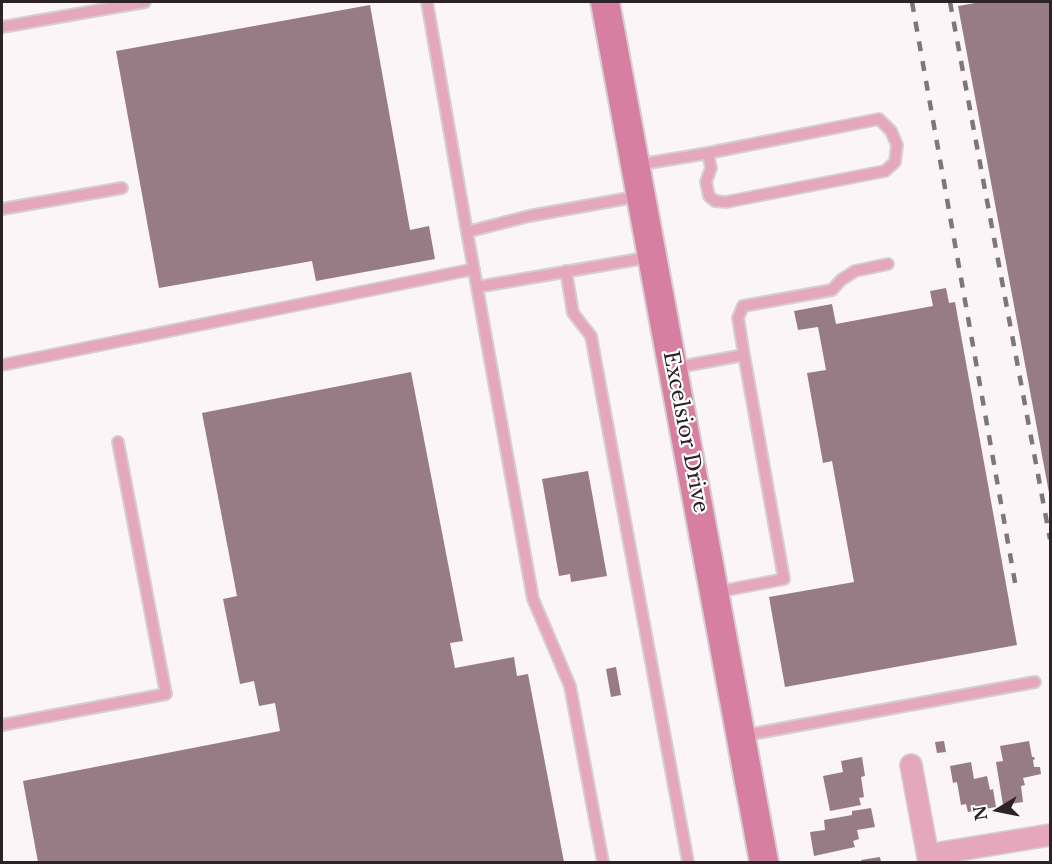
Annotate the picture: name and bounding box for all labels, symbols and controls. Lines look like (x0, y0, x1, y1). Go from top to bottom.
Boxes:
street label: Excelsior Drive (657, 349, 713, 515)
north arrow (968, 780, 1028, 840)
text: N (969, 804, 991, 822)

